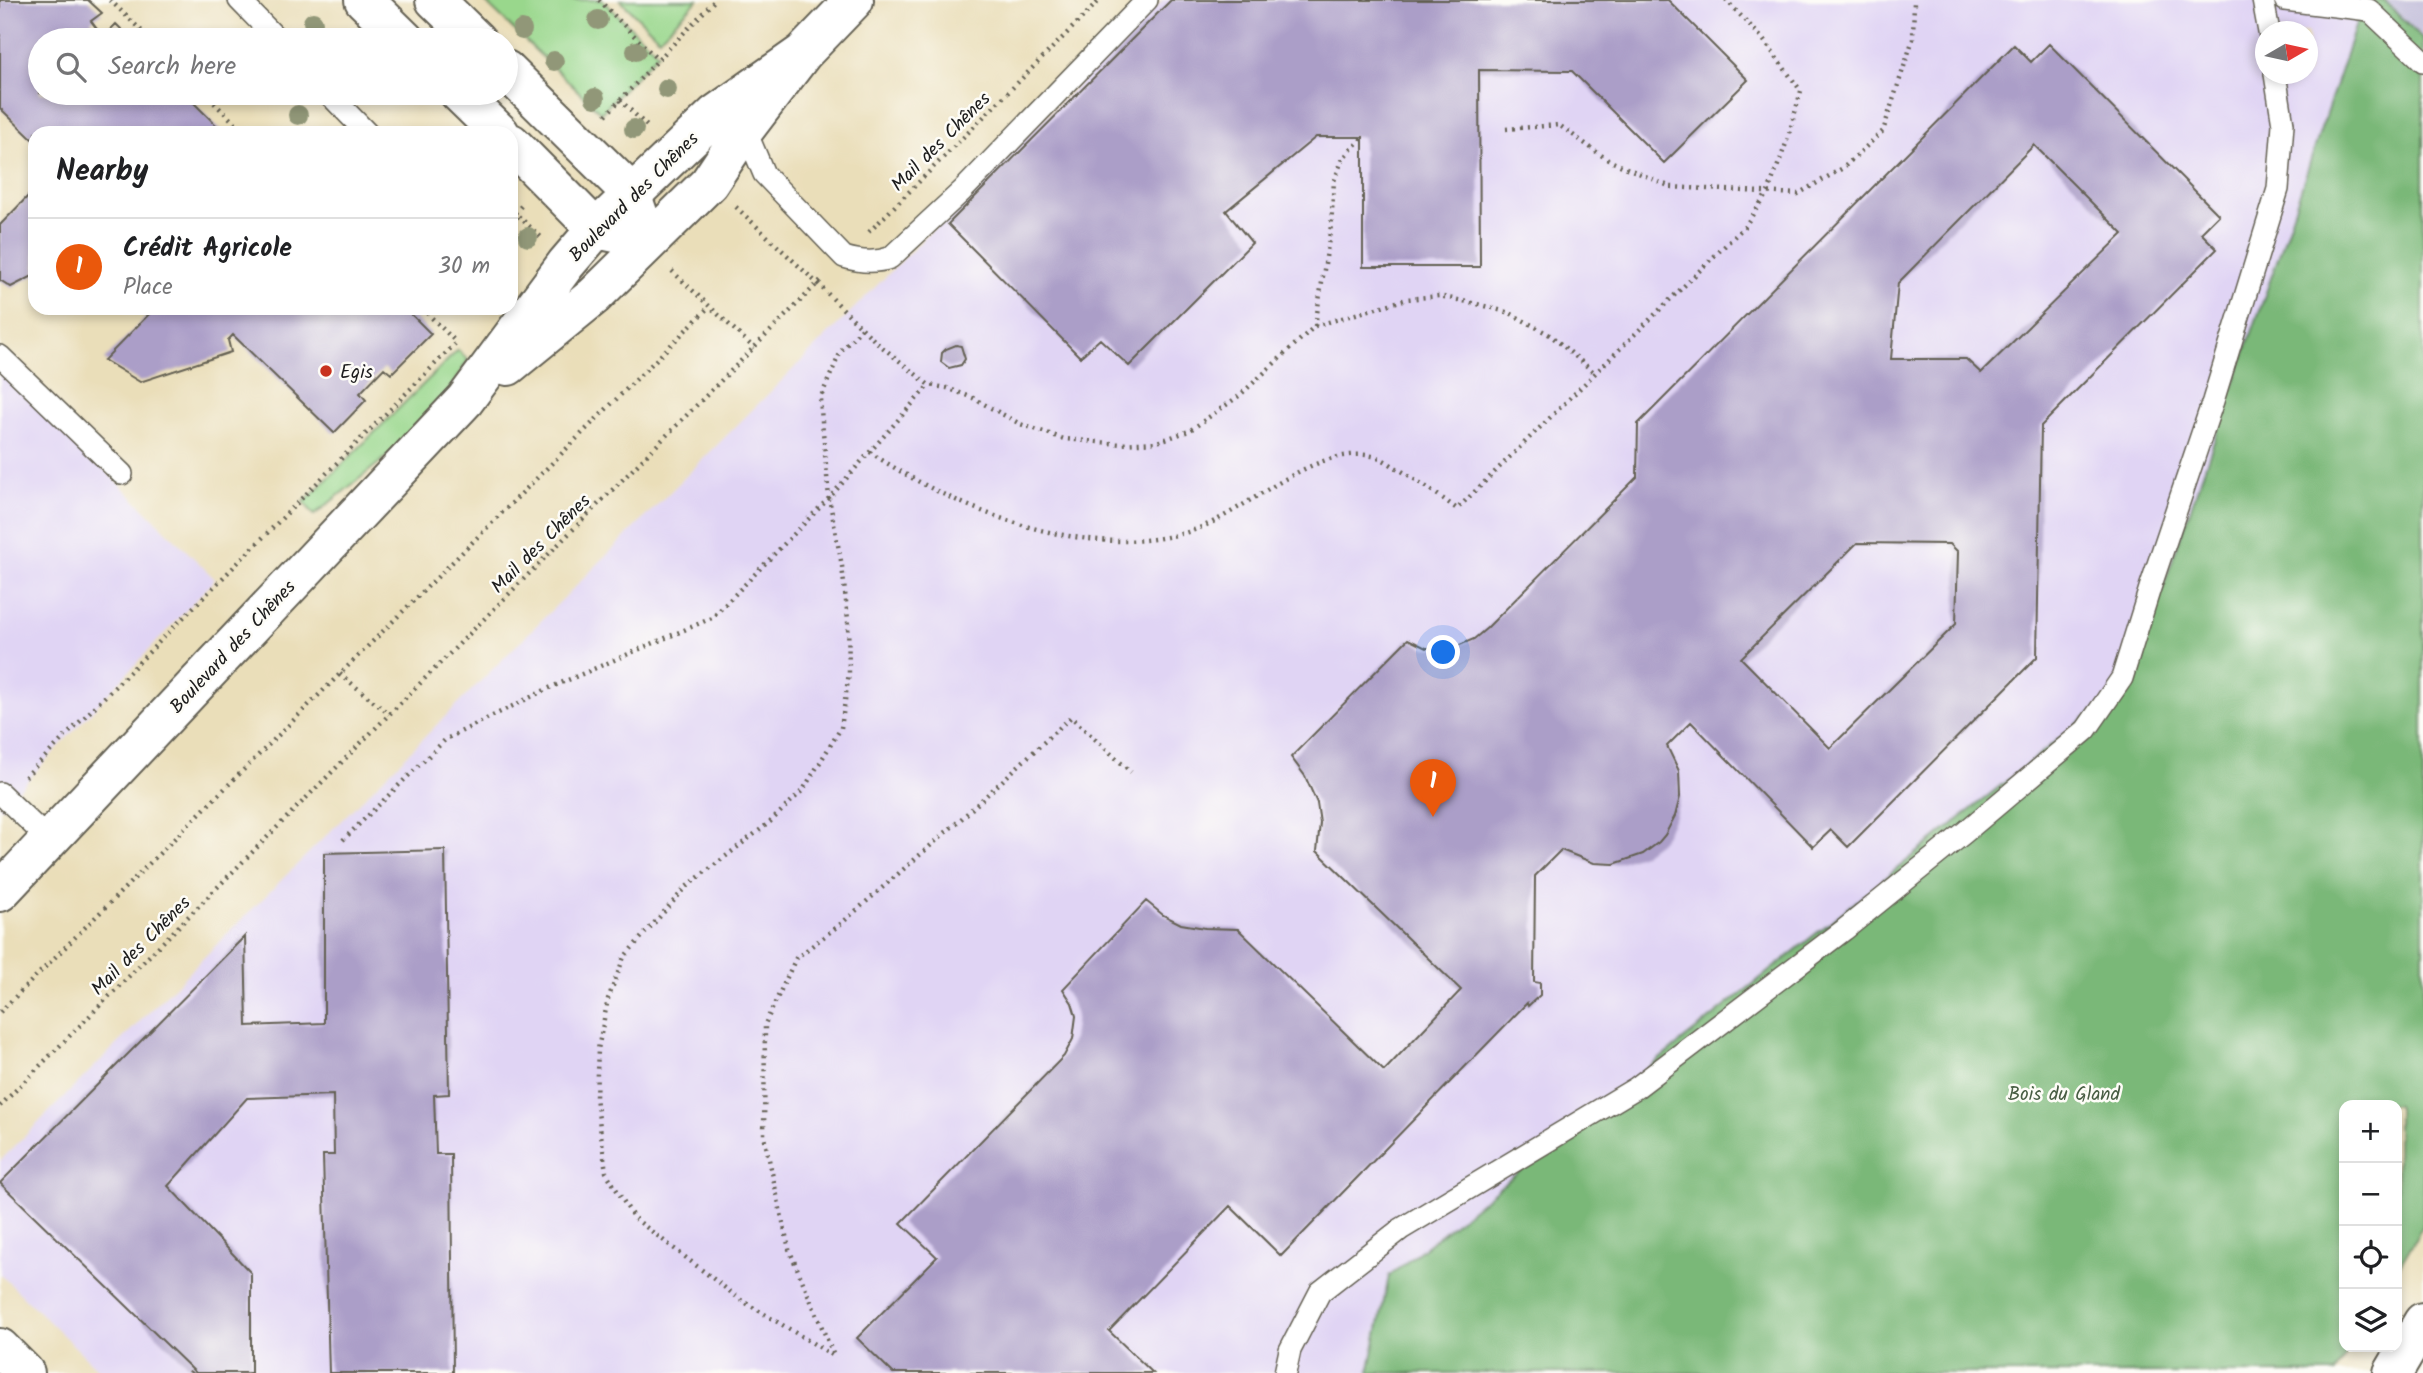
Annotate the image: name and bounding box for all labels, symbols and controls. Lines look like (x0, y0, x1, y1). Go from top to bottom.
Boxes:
north arrow (2255, 21, 2318, 84)
search box (28, 28, 518, 105)
text: Search here (108, 46, 236, 88)
icon: search (52, 48, 90, 86)
street label: Mail des Chênes (884, 85, 998, 199)
street label: Boulevard des Chênes (562, 125, 706, 269)
text: Nearby (56, 148, 148, 196)
text: Crédit Agricole (123, 228, 292, 270)
text: 1 (76, 249, 82, 285)
text: 30 m (438, 249, 490, 285)
text: Place (123, 270, 173, 306)
place label: Egis (340, 358, 373, 388)
marker: Egis (318, 363, 334, 379)
street label: Mail des Chênes (484, 487, 598, 601)
street label: Boulevard des Chênes (163, 574, 304, 721)
your location (1426, 635, 1460, 669)
pin: 1 (1410, 759, 1456, 817)
street label: Mail des Chênes (84, 889, 198, 1003)
park label: Bois du Gland (2008, 1080, 2121, 1110)
map controls (2339, 1100, 2402, 1352)
button: + (2339, 1100, 2402, 1163)
button: − (2339, 1163, 2402, 1226)
button: locate (2339, 1226, 2402, 1289)
button: layers (2339, 1289, 2402, 1352)

